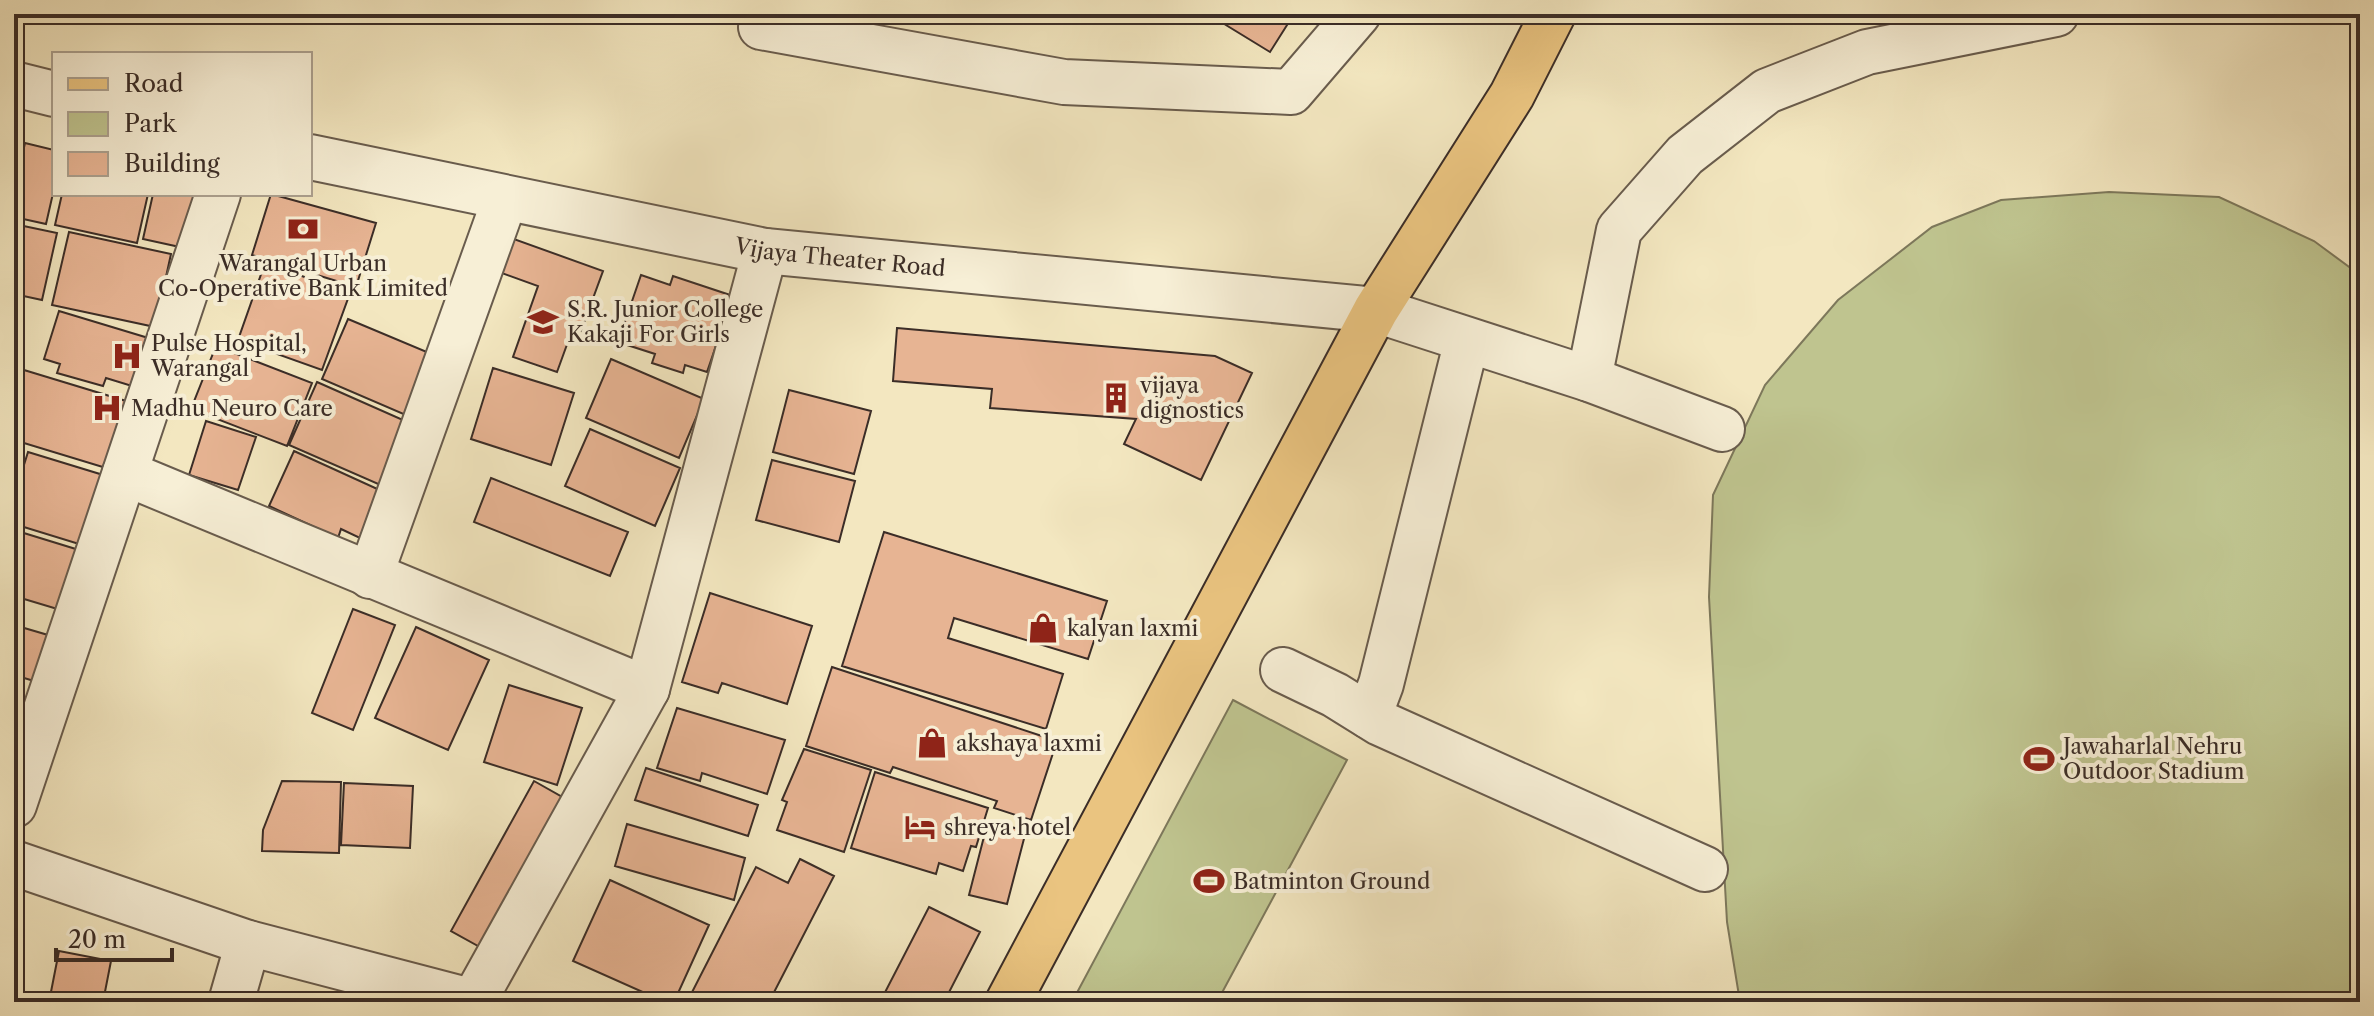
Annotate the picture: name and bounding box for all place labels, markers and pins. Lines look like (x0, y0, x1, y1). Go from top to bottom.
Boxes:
bank icon: Warangal Urban Co-Operative Bank Limited (286, 212, 320, 246)
place label: Warangal Urban Co-Operative Bank Limited (158, 250, 448, 302)
place label: S.R. Junior College Kakaji For Girls (567, 296, 763, 348)
school or university icon: S.R. Junior College Kakaji For Girls (526, 305, 560, 339)
place label: Pulse Hospital, Warangal (150, 330, 307, 382)
hospital icon: Pulse Hospital, Warangal (110, 339, 144, 373)
place label: vijaya dignostics (1139, 372, 1244, 424)
building icon: vijaya dignostics (1099, 381, 1133, 415)
hospital icon: Madhu Neuro Care (90, 391, 124, 425)
place label: Madhu Neuro Care (131, 395, 333, 422)
shop icon: kalyan laxmi (1026, 611, 1060, 645)
place label: kalyan laxmi (1067, 615, 1199, 642)
shop icon: akshaya laxmi (915, 726, 949, 760)
place label: akshaya laxmi (956, 730, 1102, 757)
place label: Jawaharlal Nehru Outdoor Stadium (2060, 733, 2245, 785)
sports icon: Jawaharlal Nehru Outdoor Stadium (2022, 742, 2056, 776)
hotel icon: shreya hotel (903, 810, 937, 844)
place label: shreya hotel (944, 814, 1071, 841)
sports icon: Batminton Ground (1192, 864, 1226, 898)
place label: Batminton Ground (1233, 868, 1431, 895)

